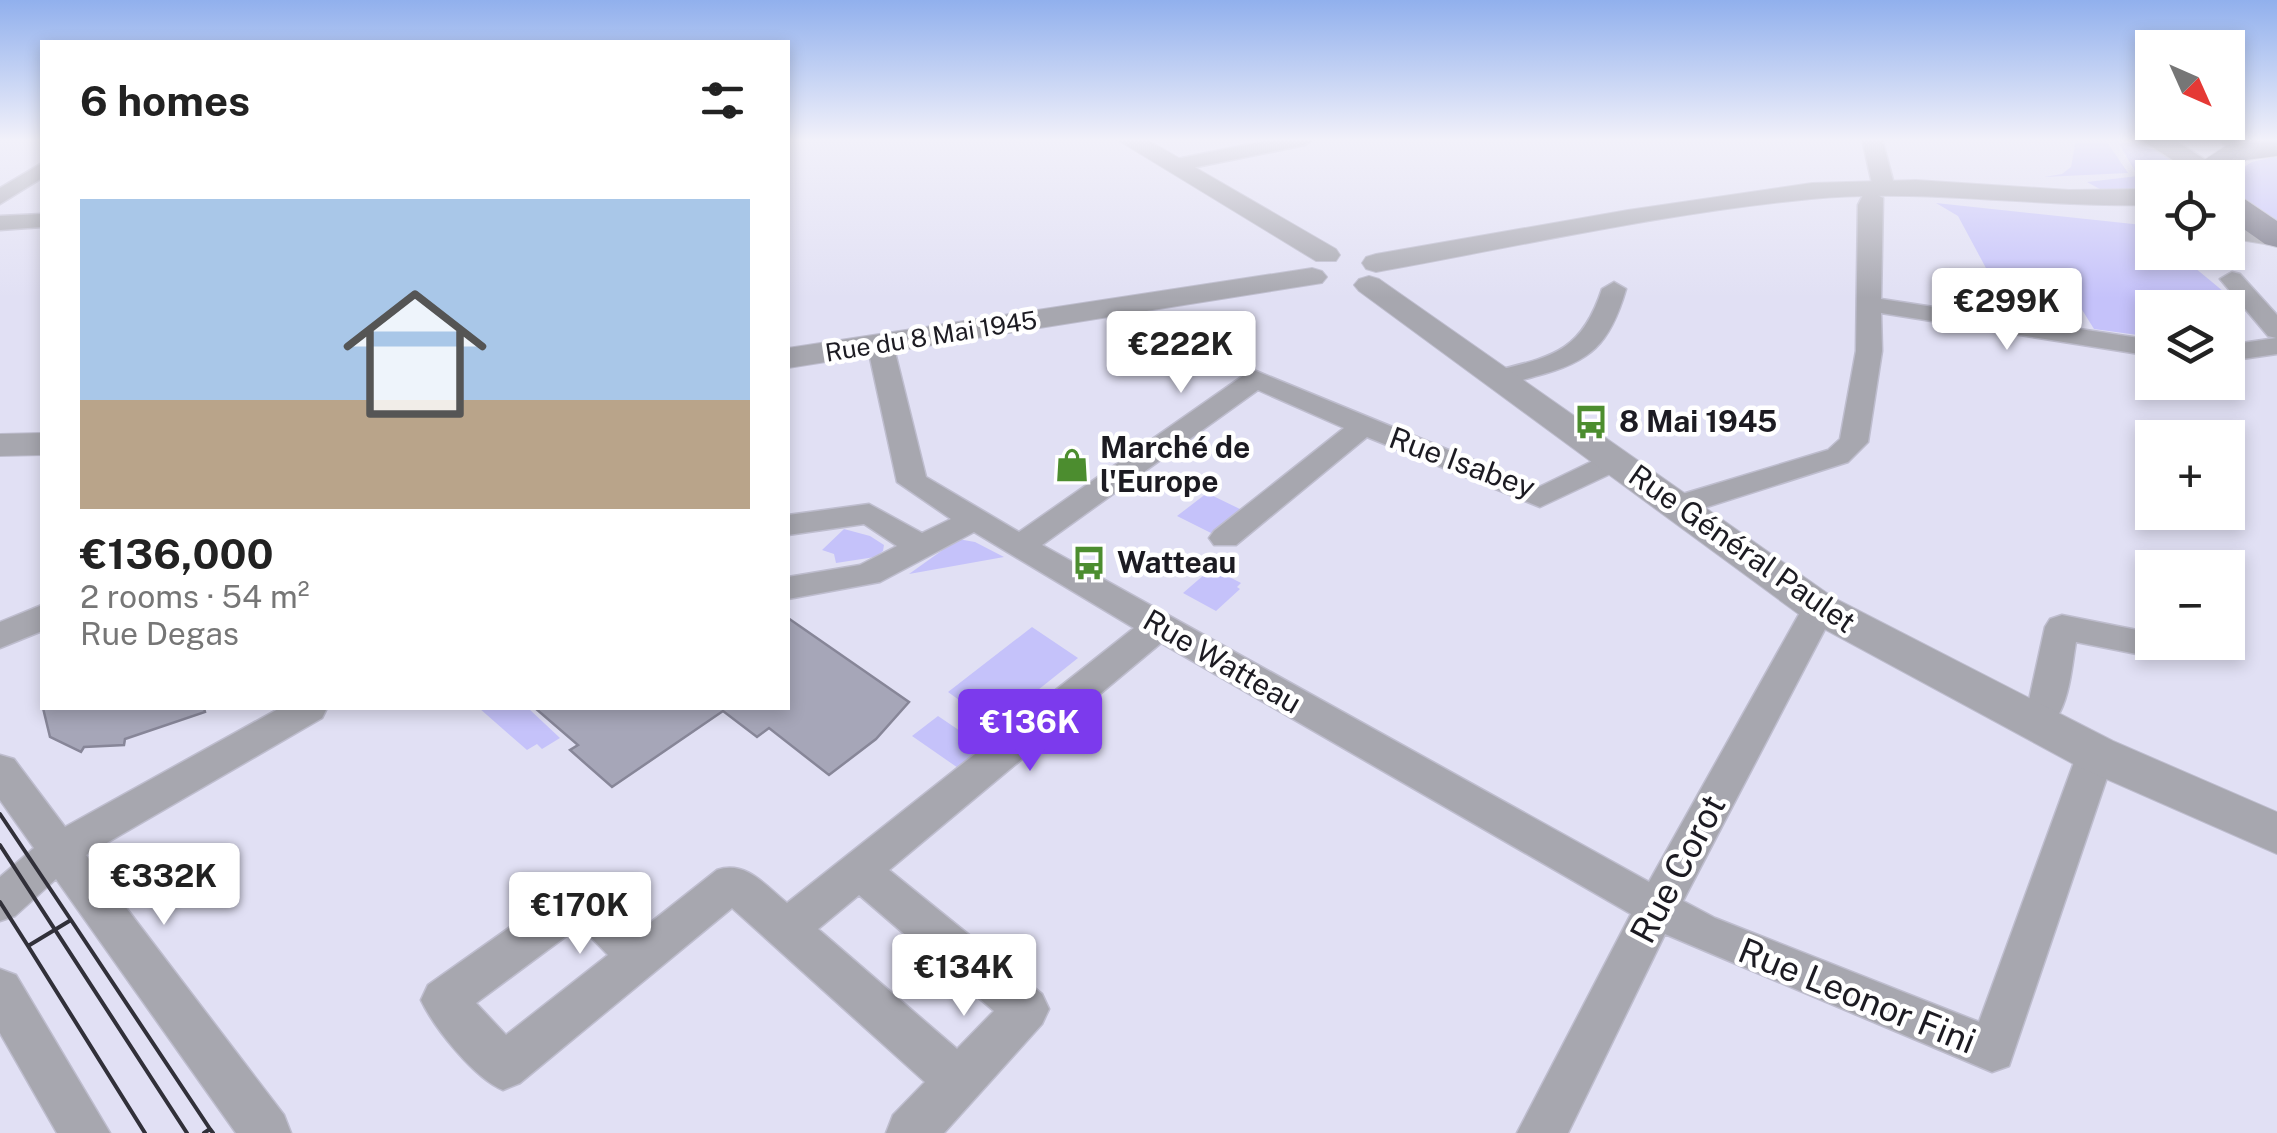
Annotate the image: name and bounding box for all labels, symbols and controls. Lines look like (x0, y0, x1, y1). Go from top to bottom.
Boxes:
north arrow (2135, 30, 2245, 140)
map controls (2135, 30, 2245, 660)
icon: filters (695, 73, 750, 128)
text: 6 homes (80, 76, 250, 125)
button: locate (2135, 160, 2245, 270)
icon: home (325, 264, 505, 444)
pin: €299K (1937, 268, 2077, 353)
text: €299K (1954, 282, 2060, 319)
button: layers (2135, 290, 2245, 400)
street label: Rue du 8 Mai 1945 (823, 304, 1039, 368)
pin: €222K (1111, 311, 1251, 396)
text: €222K (1129, 325, 1233, 362)
bus stop icon: 8 Mai 1945 (1572, 403, 1610, 441)
place label: 8 Mai 1945 (1619, 403, 1777, 439)
street label: Rue Isabey (1384, 419, 1540, 505)
button: + (2135, 420, 2245, 530)
place label: Marché de l'Europe (1100, 429, 1250, 499)
shop icon: Marché de l'Europe (1053, 446, 1091, 484)
street label: Rue Général Paulet (1622, 456, 1863, 640)
text: €136,000 (80, 529, 273, 578)
bus stop icon: Watteau (1070, 544, 1108, 582)
place label: Watteau (1117, 544, 1236, 580)
button: − (2135, 550, 2245, 660)
text: 2 rooms · 54 m² (80, 578, 309, 615)
street label: Rue Watteau (1137, 601, 1308, 721)
text: Rue Degas (80, 615, 239, 652)
pin: €136K (960, 689, 1100, 774)
text: €136K (980, 703, 1080, 740)
street label: Rue Corot (1622, 788, 1734, 950)
pin: €332K (94, 843, 234, 928)
text: €332K (111, 857, 217, 894)
pin: €170K (510, 872, 650, 957)
text: €170K (531, 886, 629, 923)
street label: Rue Leonor Fini (1733, 929, 1982, 1062)
pin: €134K (894, 934, 1034, 1019)
text: €134K (914, 948, 1014, 985)

